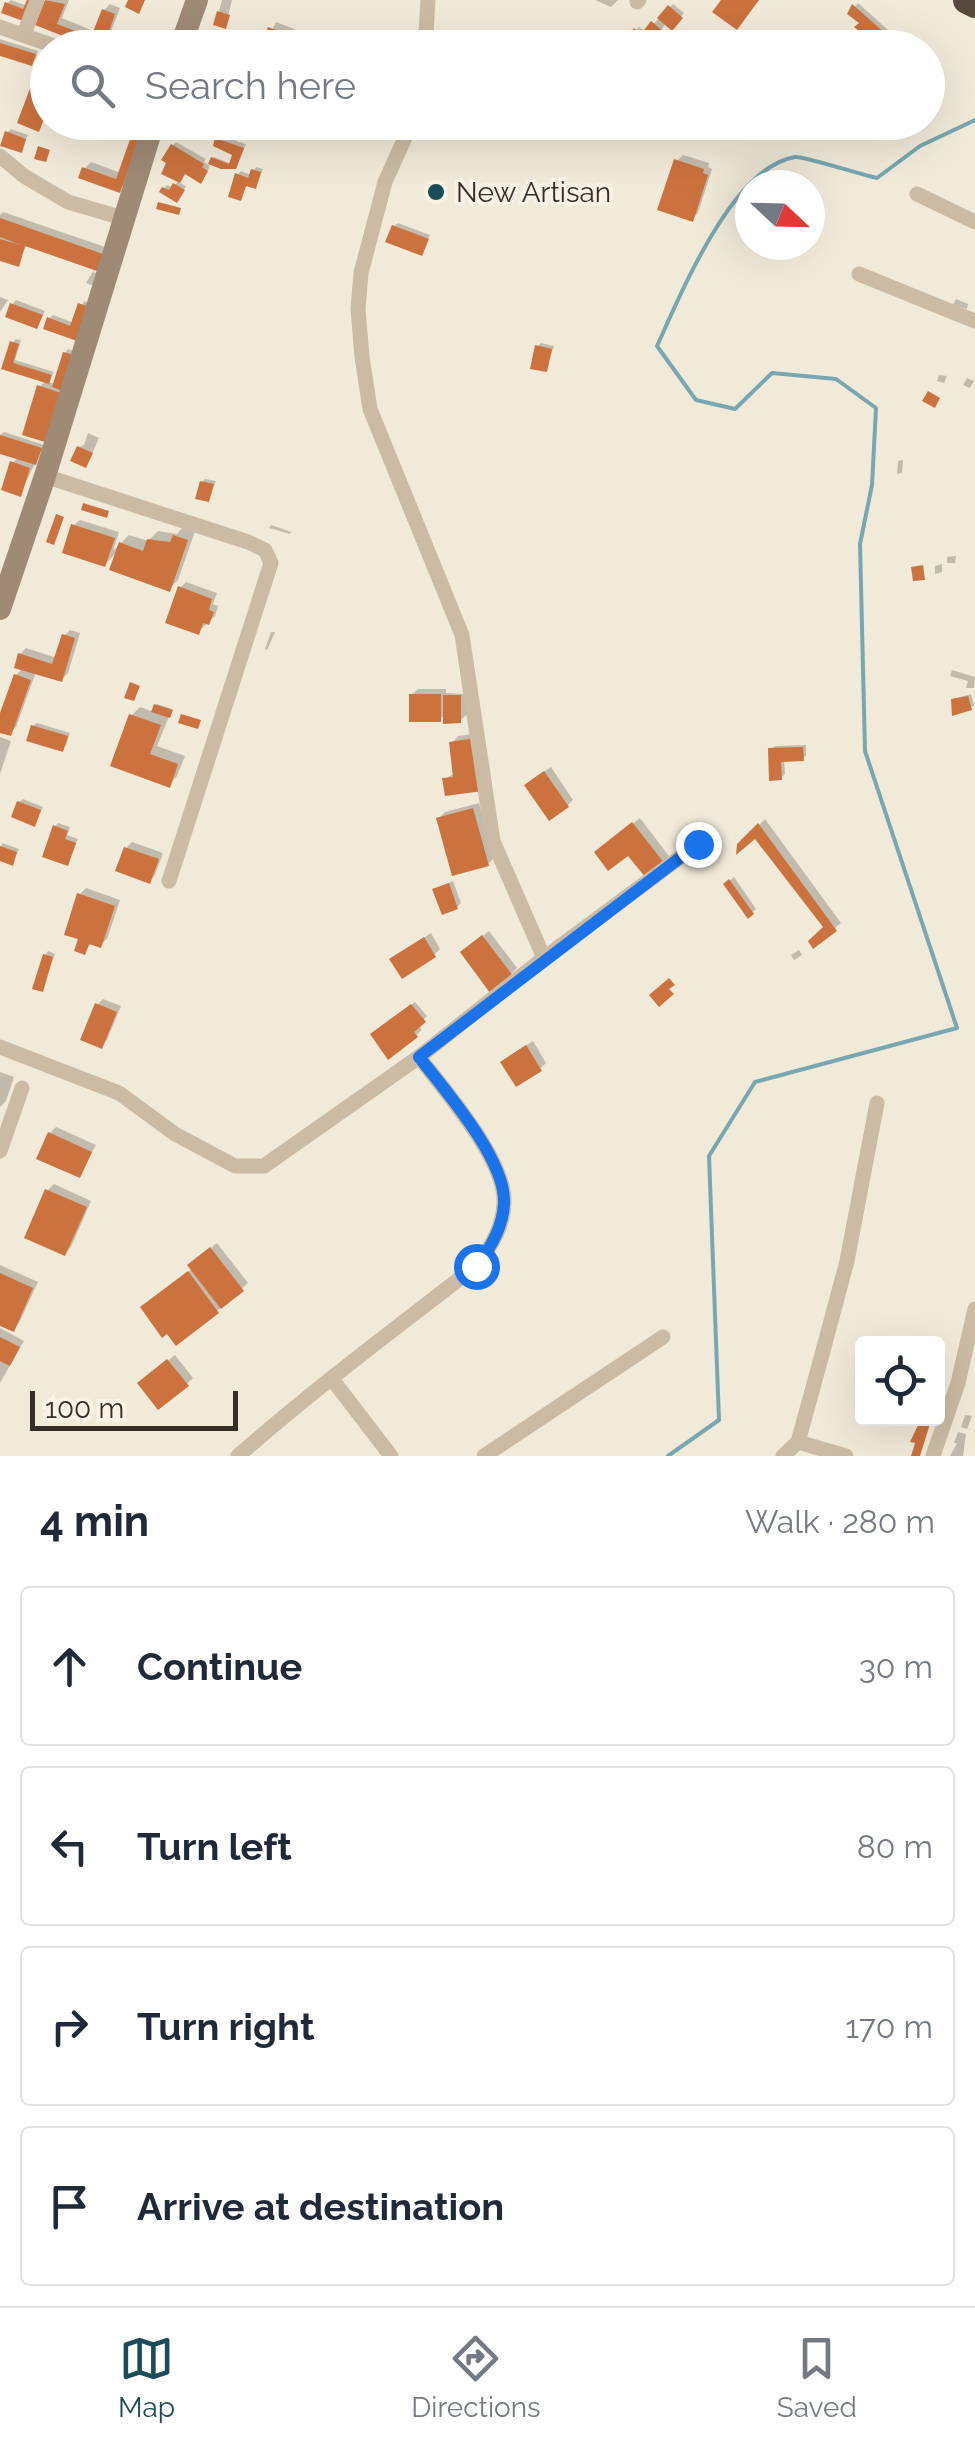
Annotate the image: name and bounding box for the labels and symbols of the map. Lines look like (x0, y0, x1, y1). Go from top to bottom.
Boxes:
north arrow (735, 170, 825, 260)
place label: New Artisan (456, 176, 611, 209)
marker: New Artisan (425, 181, 447, 203)
route end (676, 822, 722, 868)
route start (454, 1244, 500, 1290)
scale bar (30, 1386, 238, 1430)

